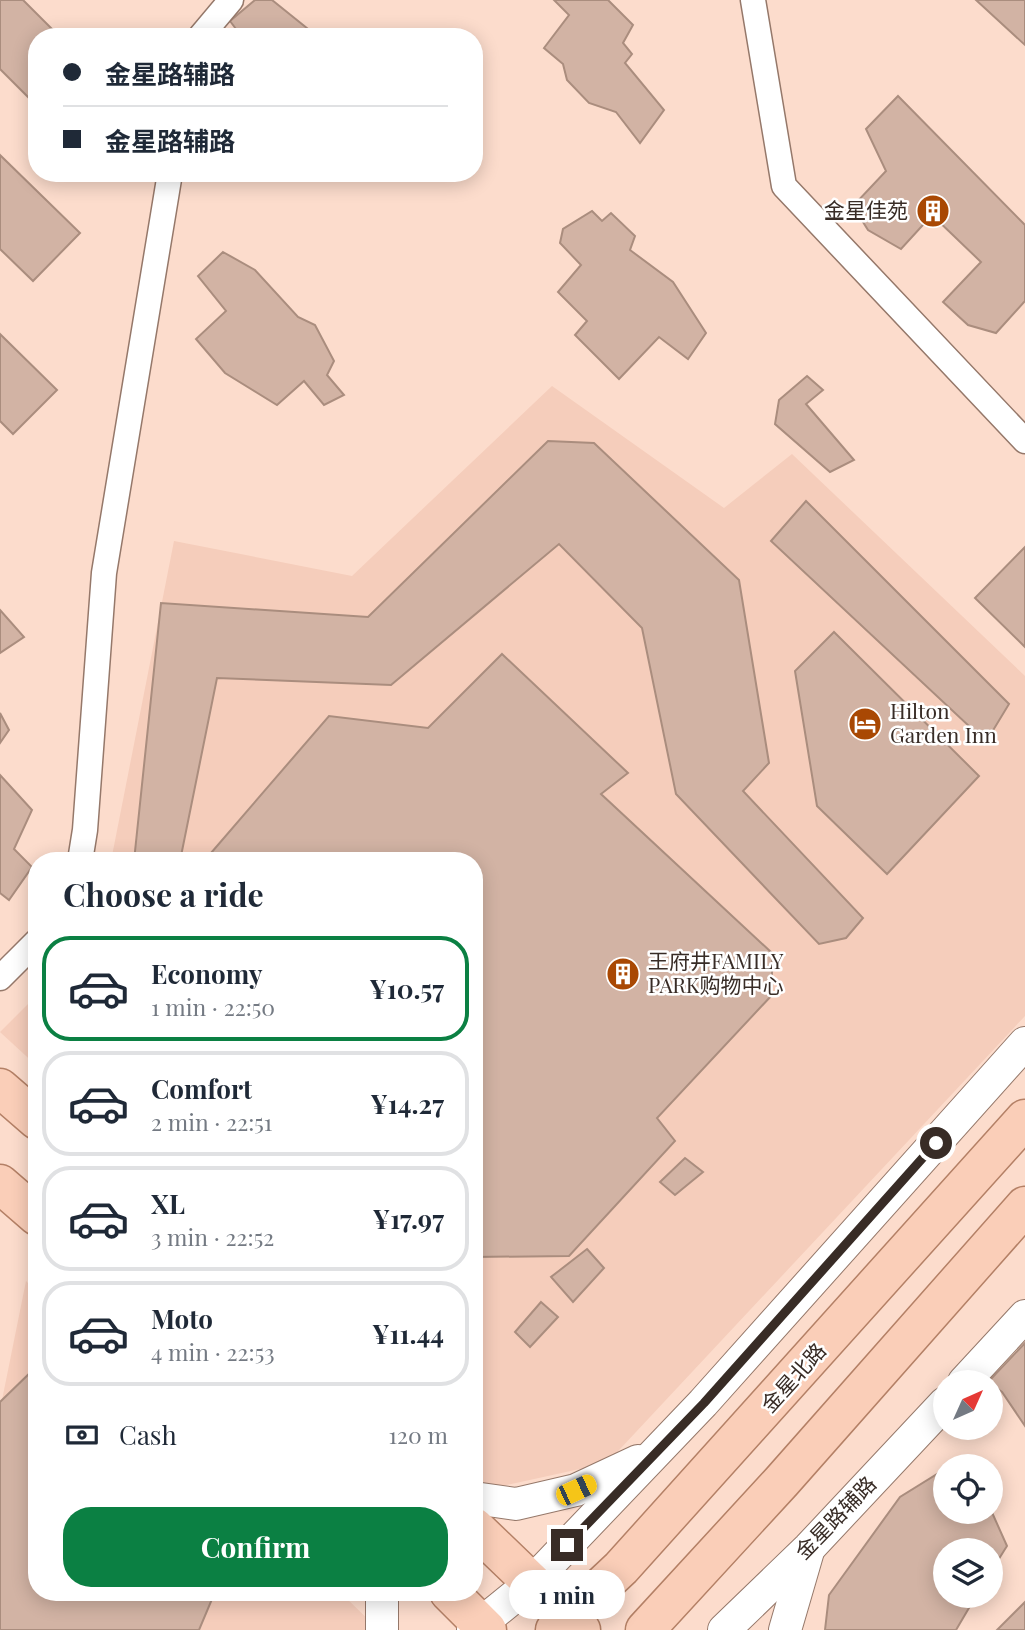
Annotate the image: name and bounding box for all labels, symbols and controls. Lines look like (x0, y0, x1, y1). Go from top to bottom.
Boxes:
text: 金星路辅路 (105, 56, 235, 91)
text: 金星路辅路 (105, 123, 235, 158)
building icon: 金星佳苑 (914, 192, 952, 230)
place label: 金星佳苑 (824, 195, 908, 223)
place label: Hilton Garden Inn (890, 696, 997, 748)
hotel icon: Hilton Garden Inn (846, 705, 884, 743)
text: Choose a ride (63, 872, 264, 915)
place label: 王府井FAMILY PARK购物中心 (648, 946, 784, 998)
building icon: 王府井FAMILY PARK购物中心 (604, 955, 642, 993)
text: Economy (151, 956, 262, 991)
icon: car (67, 957, 130, 1020)
text: ¥10.57 (369, 971, 444, 1006)
text: 1 min · 22:50 (151, 991, 275, 1022)
text: Comfort (151, 1071, 252, 1106)
icon: car (67, 1072, 130, 1135)
text: ¥14.27 (370, 1086, 444, 1121)
text: 2 min · 22:51 (151, 1106, 272, 1137)
route start (920, 1127, 952, 1159)
text: XL (151, 1186, 185, 1221)
icon: car (67, 1187, 130, 1250)
text: ¥17.97 (373, 1201, 444, 1236)
text: 3 min · 22:52 (151, 1221, 274, 1252)
text: Moto (151, 1301, 213, 1336)
icon: car (67, 1302, 130, 1365)
text: ¥11.44 (372, 1316, 444, 1351)
text: 4 min · 22:53 (151, 1336, 275, 1367)
street label: 金星北路 (754, 1336, 831, 1417)
north arrow (933, 1370, 1003, 1440)
map controls (933, 1370, 1003, 1608)
icon: cash (63, 1416, 101, 1454)
text: Cash (119, 1417, 177, 1452)
text: 120 m (389, 1419, 448, 1450)
button: locate (933, 1454, 1003, 1524)
street label: 金星路辅路 (788, 1469, 881, 1564)
car (553, 1472, 600, 1508)
button: Confirm (63, 1507, 448, 1587)
route end (551, 1529, 583, 1561)
button: layers (933, 1538, 1003, 1608)
callout: 1 min (509, 1570, 625, 1618)
text: 1 min (539, 1579, 595, 1610)

